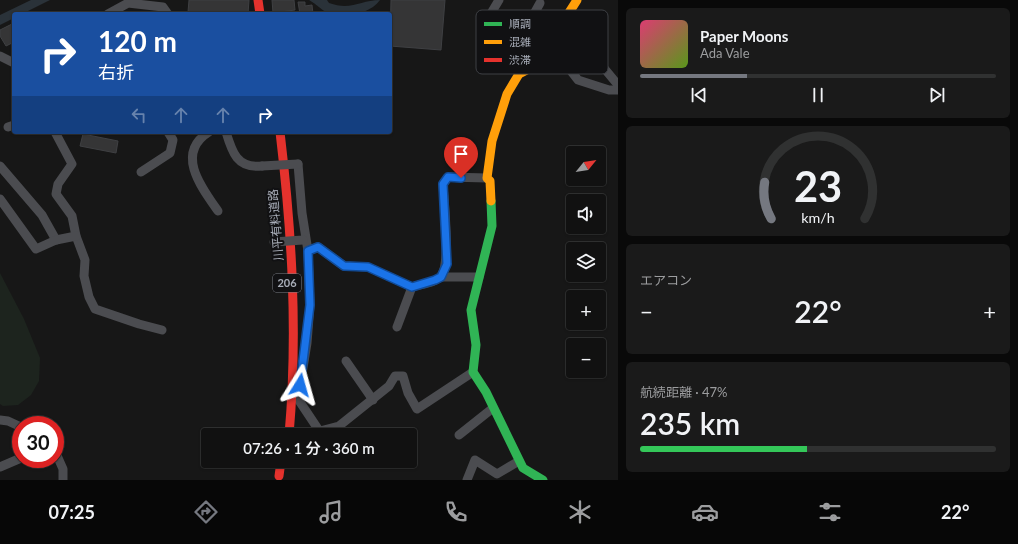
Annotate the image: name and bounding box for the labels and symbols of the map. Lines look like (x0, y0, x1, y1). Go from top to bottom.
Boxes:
legend (476, 10, 608, 74)
text: 順調 (509, 17, 531, 30)
text: 混雑 (509, 35, 531, 48)
text: 渋滞 (509, 53, 531, 66)
pin (444, 137, 478, 178)
north arrow (566, 146, 606, 186)
street label: 川平有料道路 (265, 189, 286, 262)
road number: 206 (273, 274, 301, 292)
position arrow (279, 364, 321, 406)
speed limit sign: 30 (12, 416, 64, 468)

